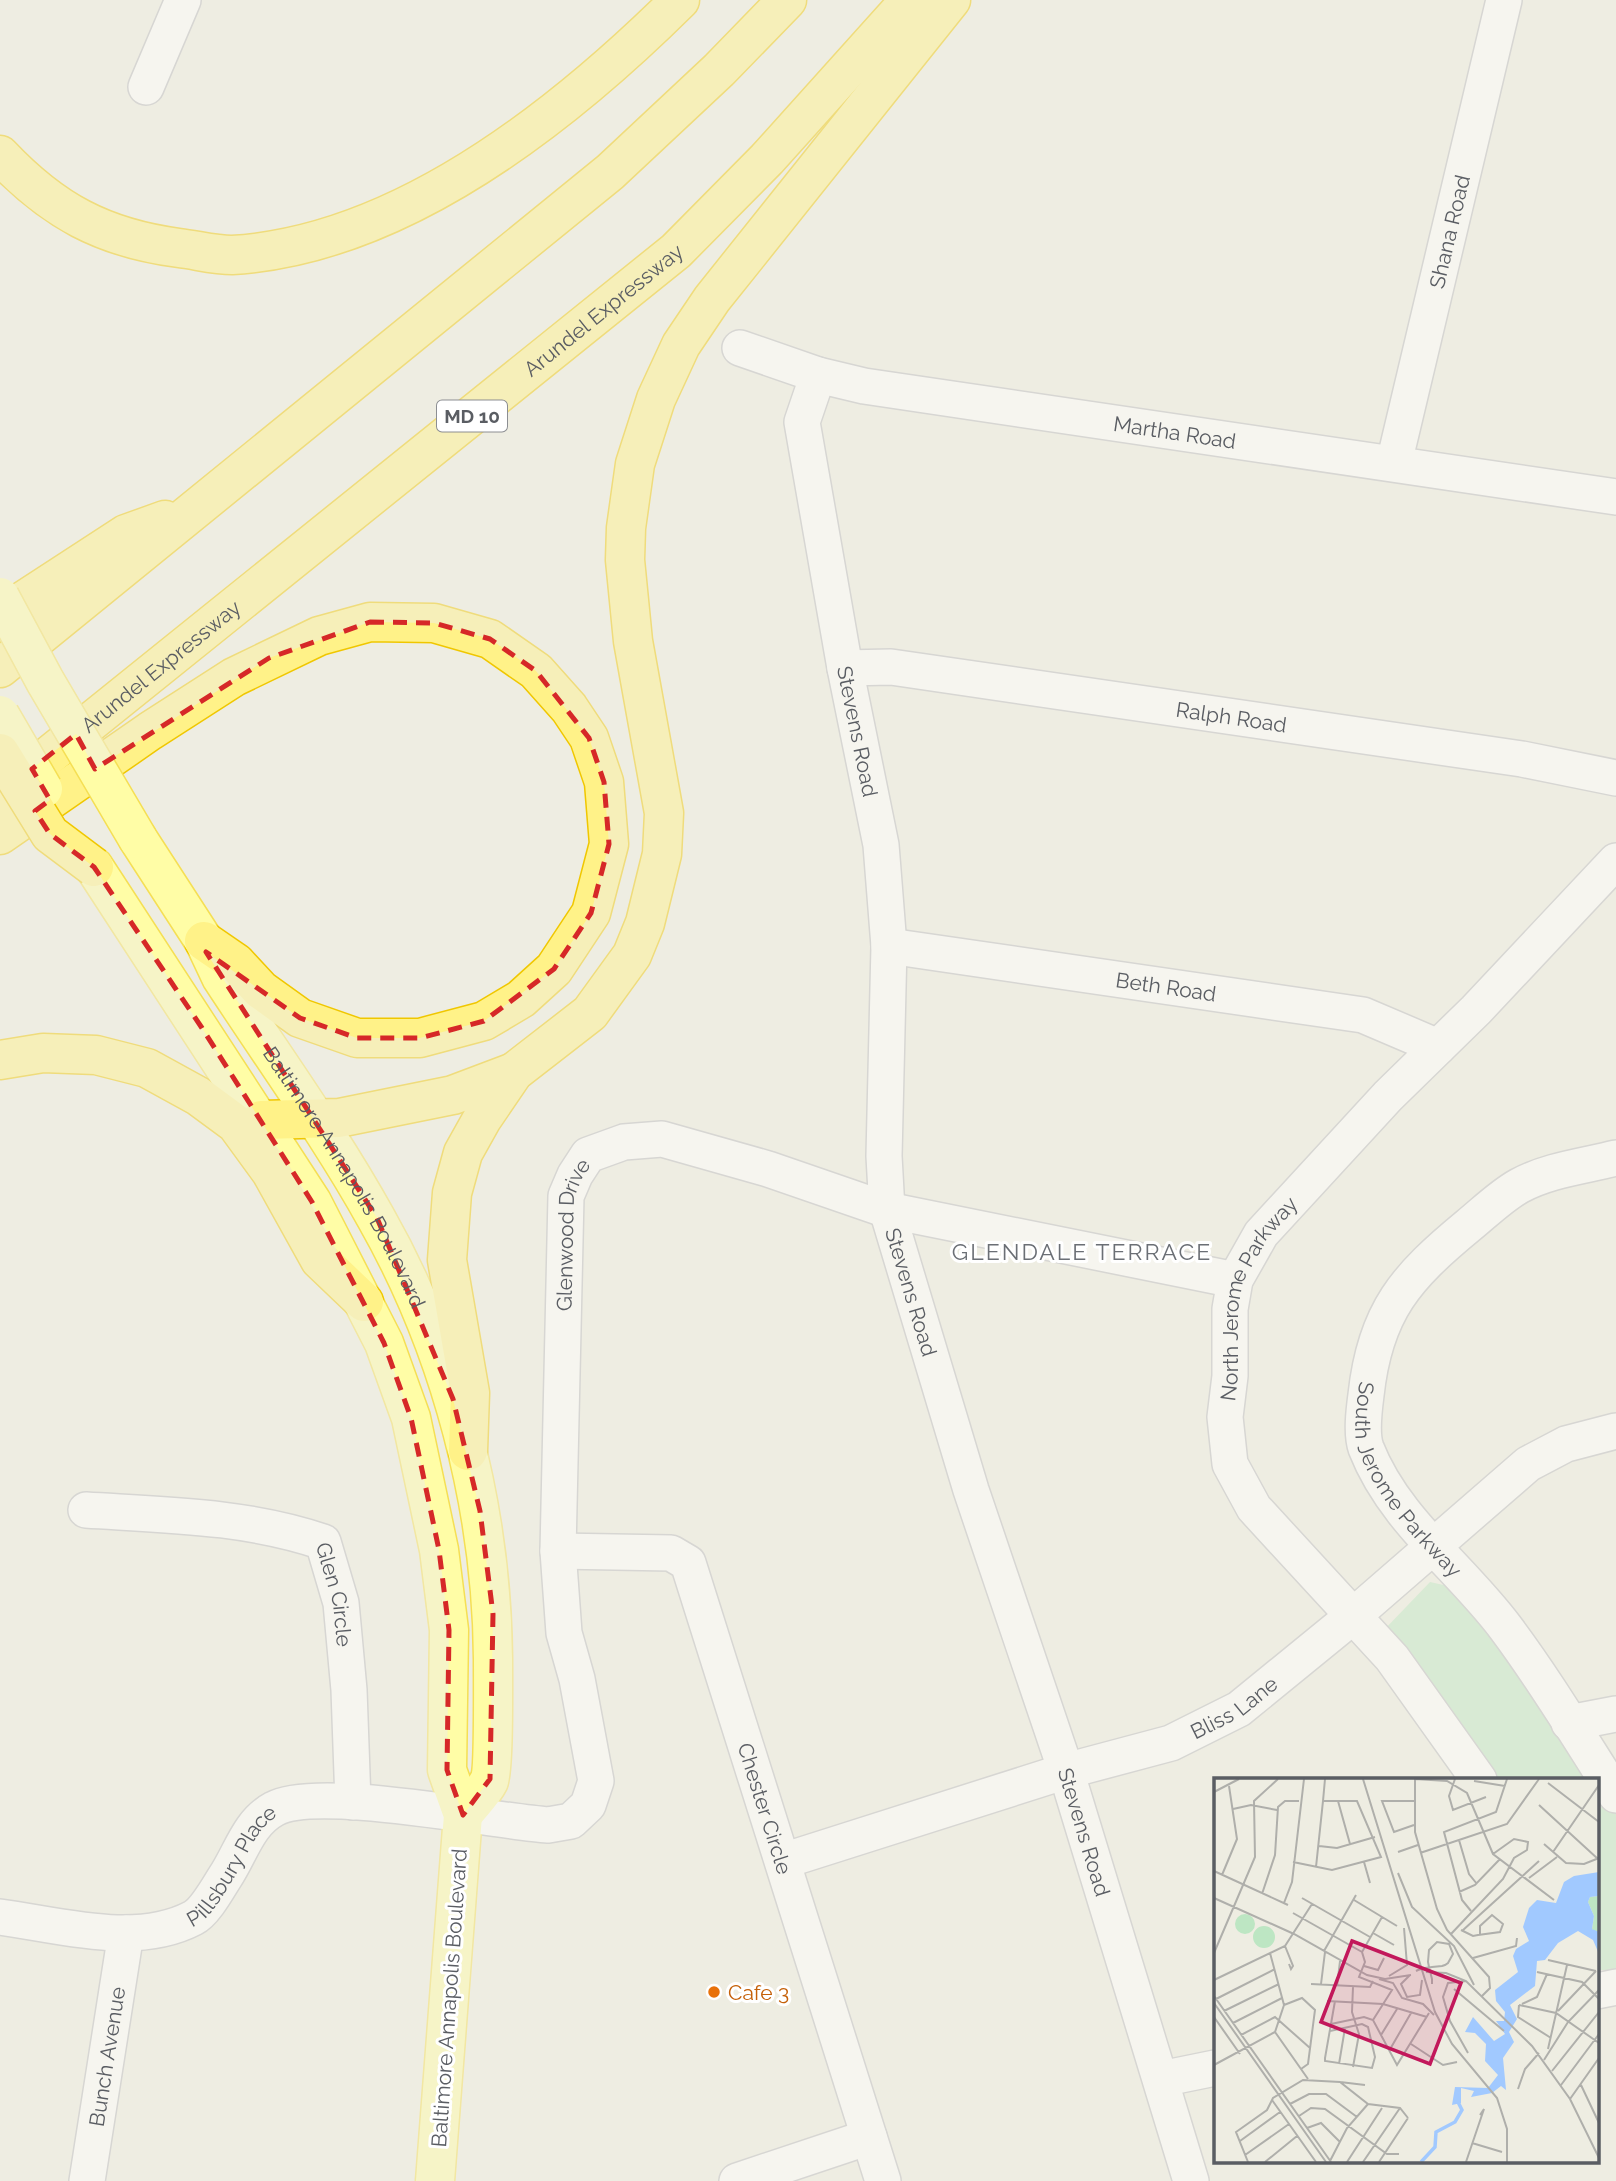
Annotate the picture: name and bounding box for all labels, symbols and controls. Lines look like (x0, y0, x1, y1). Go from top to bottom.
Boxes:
street label: Shana Road (1423, 172, 1475, 291)
street label: Arundel Expressway (518, 238, 688, 381)
road number: MD 10 (437, 400, 507, 432)
street label: Martha Road (1112, 410, 1238, 453)
street label: Arundel Expressway (76, 594, 245, 737)
street label: Stevens Road (832, 664, 883, 799)
street label: Ralph Road (1174, 696, 1288, 737)
street label: Beth Road (1114, 967, 1218, 1006)
street label: Baltimore Annapolis Boulevard (258, 1042, 431, 1312)
street label: Glenwood Drive (551, 1154, 595, 1311)
street label: North Jerome Parkway (1215, 1191, 1302, 1402)
street label: Stevens Road (881, 1225, 943, 1359)
district label: GLENDALE TERRACE (952, 1238, 1212, 1265)
street label: South Jerome Parkway (1351, 1381, 1467, 1582)
street label: Glen Circle (311, 1539, 357, 1648)
street label: Bliss Lane (1186, 1671, 1282, 1744)
street label: Chester Circle (733, 1740, 798, 1877)
street label: Stevens Road (1053, 1765, 1116, 1899)
inset map (1214, 1778, 1598, 2164)
street label: Pillsbury Place (182, 1799, 280, 1932)
street label: Baltimore Annapolis Boulevard (426, 1848, 472, 2148)
place label: Cafe 3 (728, 1980, 789, 2005)
marker: Cafe 3 (706, 1984, 722, 2000)
street label: Bunch Avenue (83, 1985, 130, 2128)

